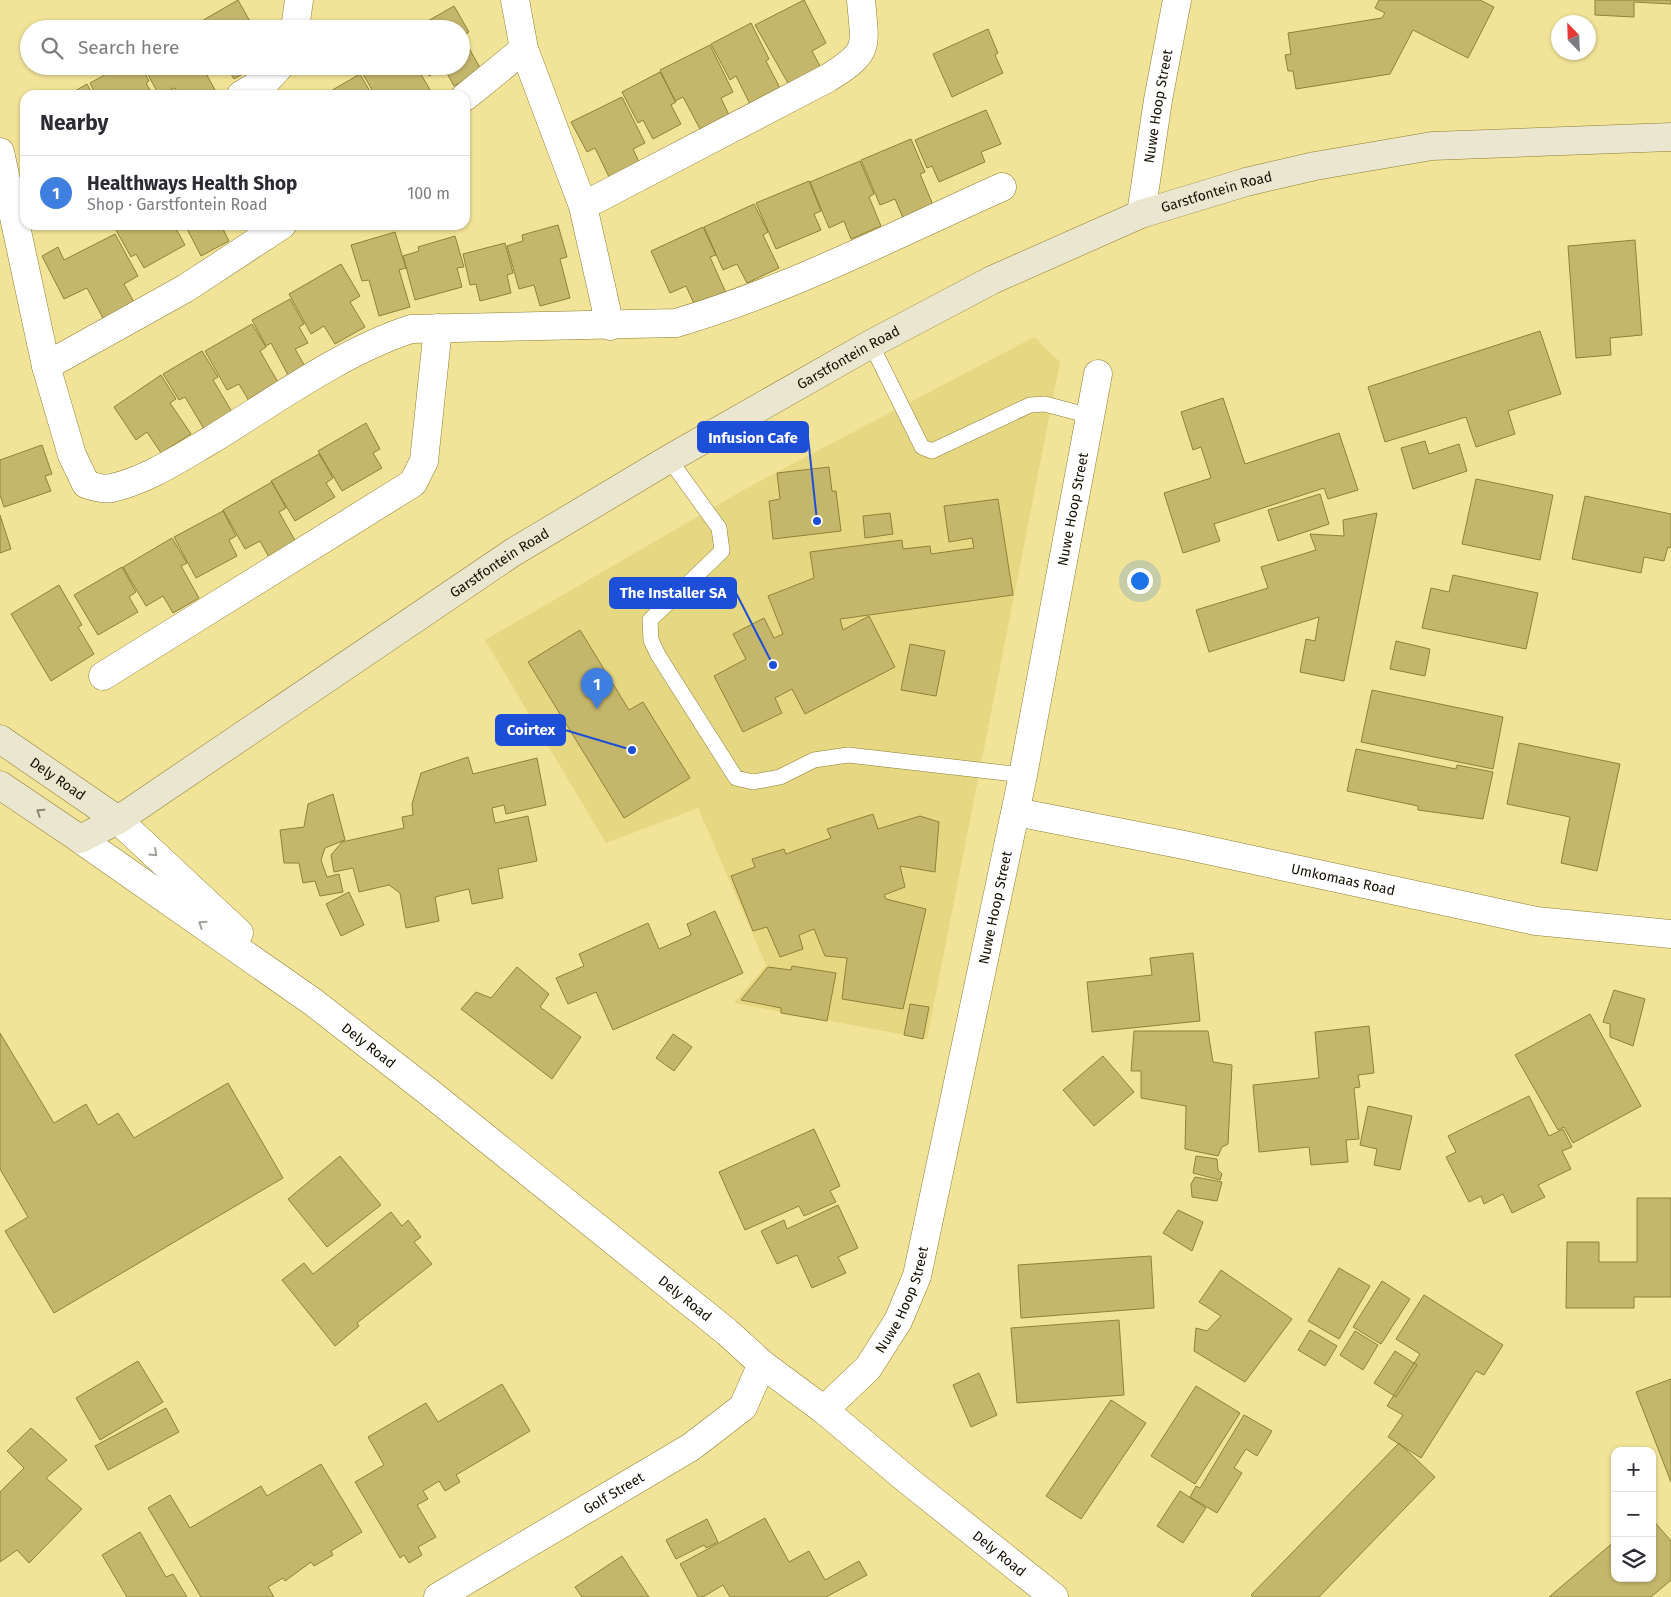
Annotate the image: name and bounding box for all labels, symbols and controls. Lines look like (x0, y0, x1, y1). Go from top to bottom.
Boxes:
north arrow (1551, 15, 1596, 60)
search box (20, 20, 470, 75)
icon: search (38, 34, 66, 62)
text: Search here (78, 36, 179, 59)
street label: Nuwe Hoop Street (1141, 47, 1177, 164)
text: Nearby (40, 110, 108, 136)
street label: Garstfontein Road (1159, 168, 1274, 216)
text: Healthways Health Shop (87, 172, 297, 195)
text: 1 (52, 184, 60, 203)
text: 100 m (407, 184, 450, 203)
text: Shop · Garstfontein Road (87, 195, 267, 214)
street label: Garstfontein Road (794, 322, 903, 393)
callout: Infusion Cafe (698, 422, 808, 452)
text: Infusion Cafe (708, 429, 798, 447)
street label: Nuwe Hoop Street (1054, 450, 1092, 567)
street label: Garstfontein Road (447, 525, 552, 602)
your location (1127, 568, 1153, 594)
callout: The Installer SA (610, 578, 736, 608)
text: The Installer SA (620, 584, 727, 602)
pin: 1 (581, 668, 613, 709)
callout: Coirtex (496, 715, 565, 745)
text: Coirtex (507, 721, 556, 739)
street label: Dely Road (26, 754, 88, 804)
one-way arrow (36, 809, 46, 818)
one-way arrow (148, 847, 157, 856)
street label: Nuwe Hoop Street (975, 849, 1016, 966)
street label: Umkomaas Road (1289, 860, 1397, 899)
one-way arrow (198, 921, 208, 930)
street label: Dely Road (338, 1020, 399, 1072)
street label: Nuwe Hoop Street (872, 1244, 932, 1356)
street label: Dely Road (655, 1272, 715, 1325)
map controls (1611, 1447, 1656, 1582)
button: + (1611, 1447, 1656, 1492)
street label: Golf Street (580, 1468, 648, 1518)
button: − (1611, 1492, 1656, 1537)
street label: Dely Road (969, 1527, 1029, 1580)
button: layers (1611, 1537, 1656, 1582)

